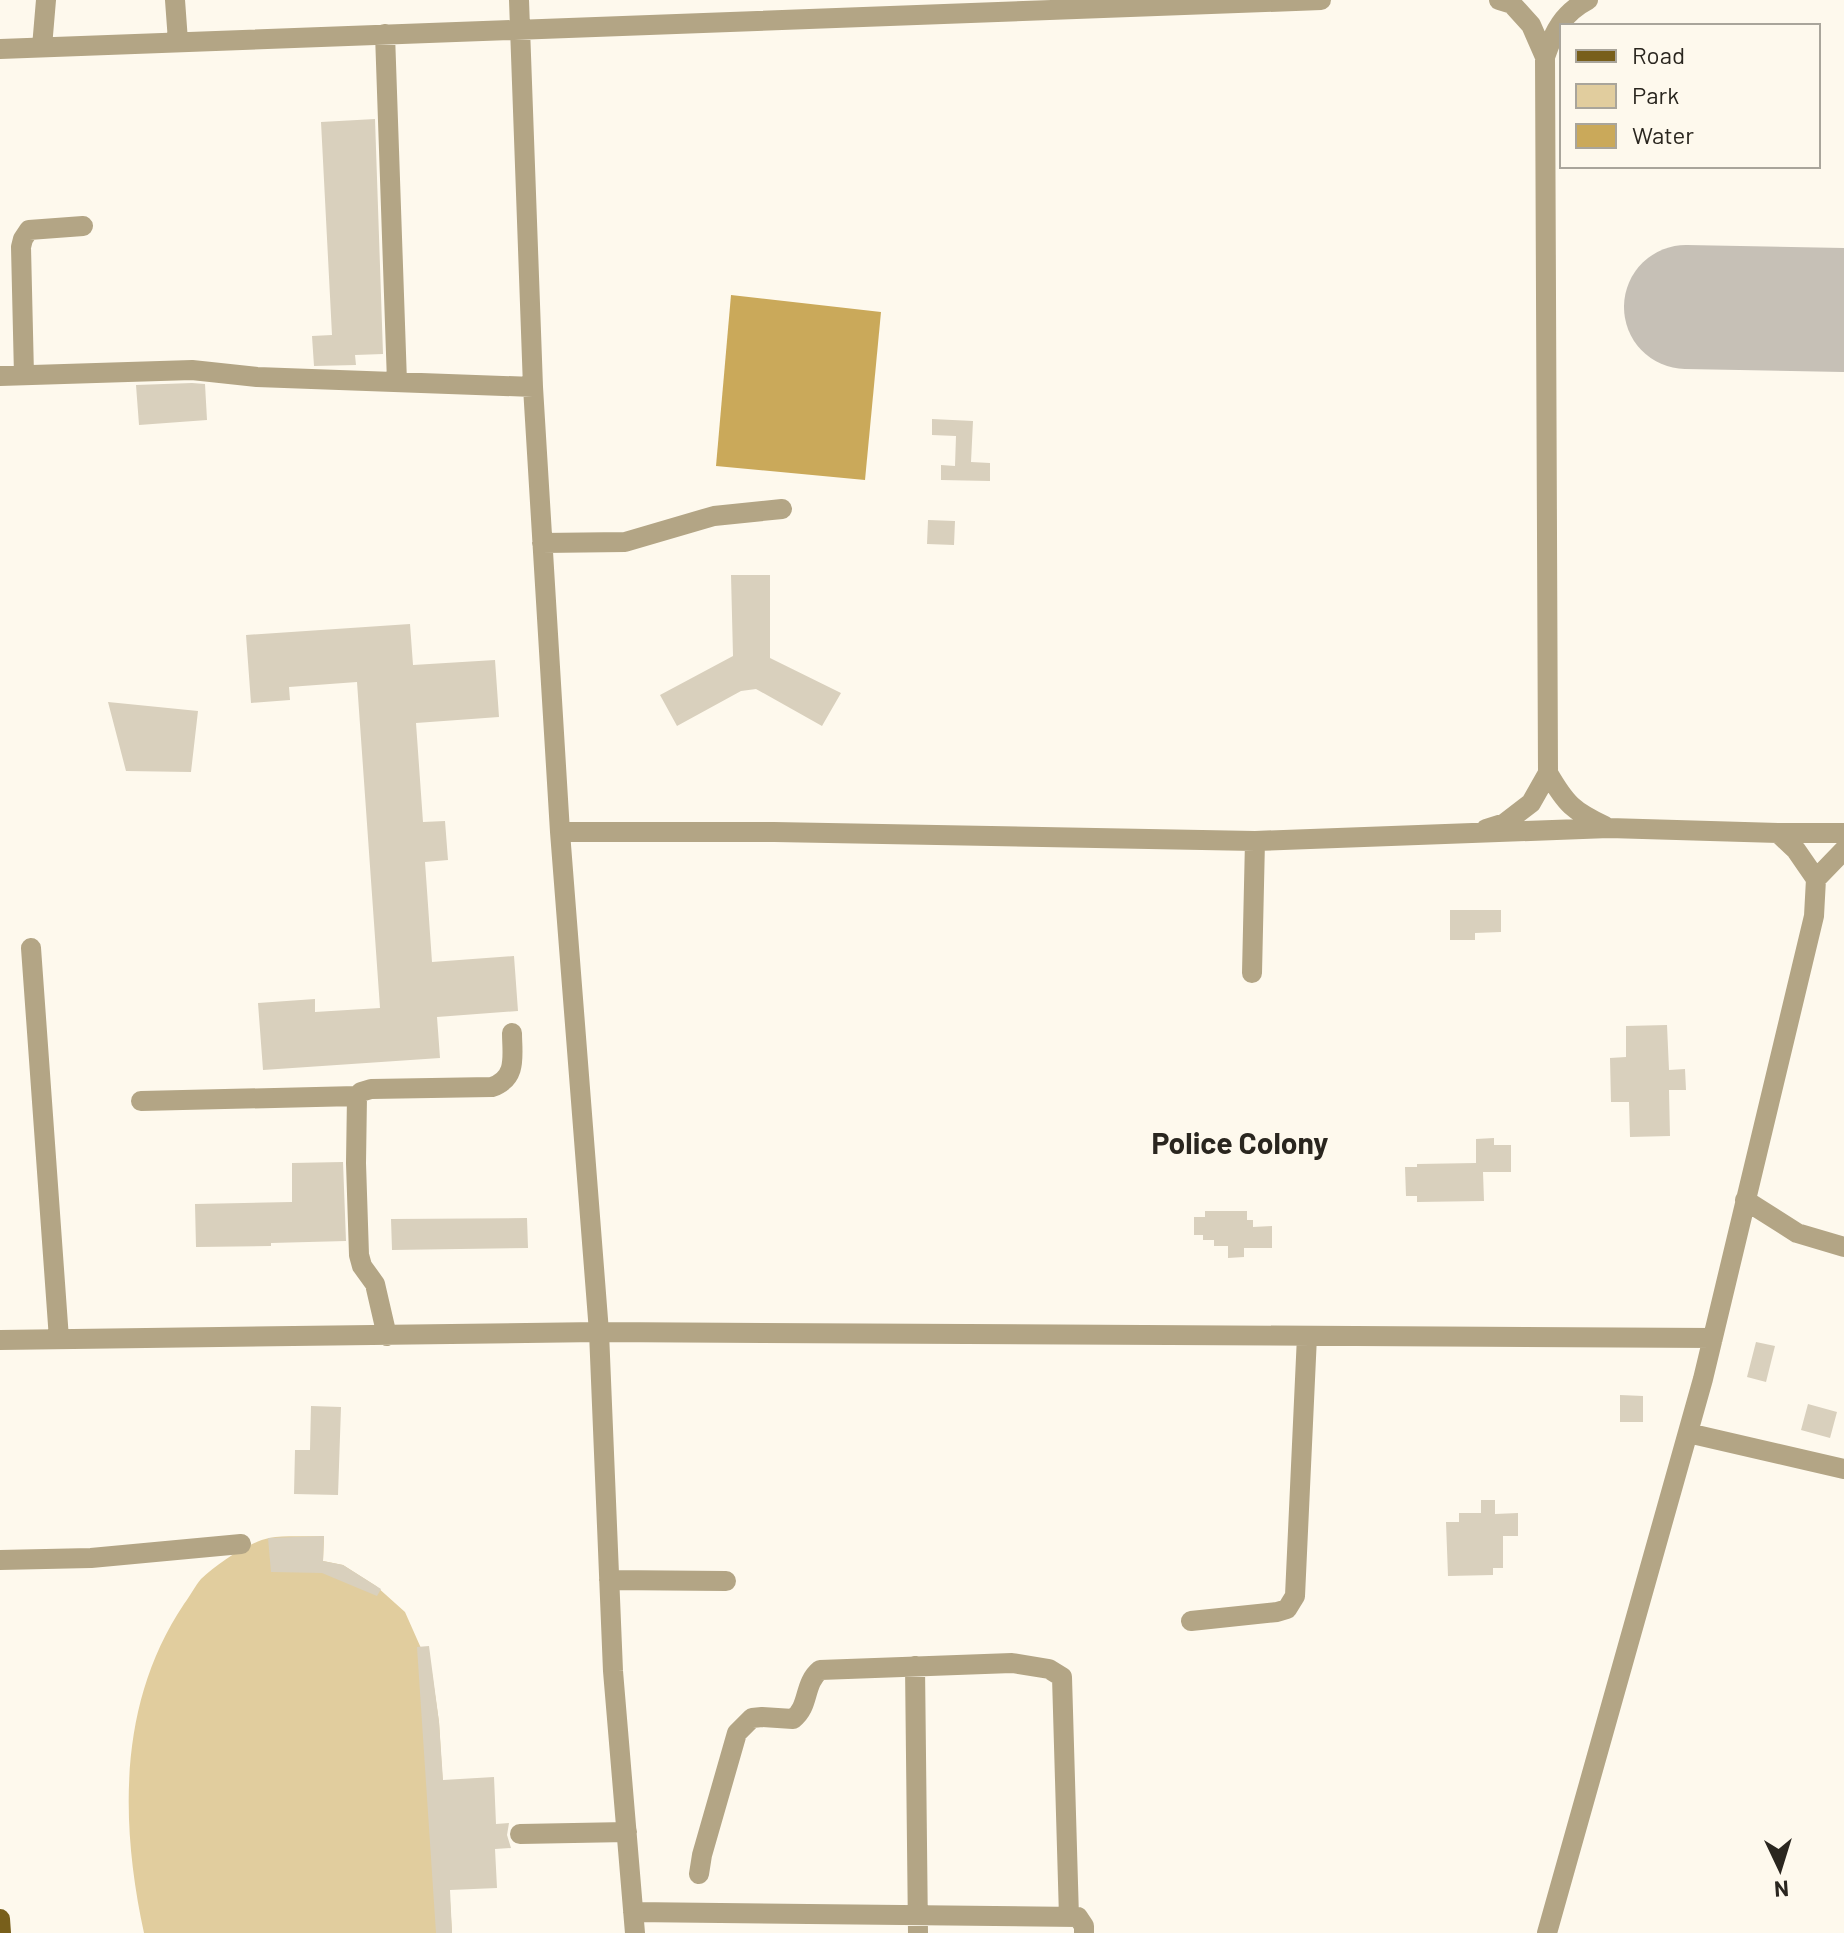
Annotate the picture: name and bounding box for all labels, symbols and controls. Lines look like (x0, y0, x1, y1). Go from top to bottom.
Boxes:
legend (1560, 24, 1820, 168)
text: Road (1632, 40, 1685, 69)
text: Park (1632, 80, 1679, 109)
text: Water (1632, 120, 1694, 149)
district label: Police Colony (1152, 1124, 1328, 1160)
north arrow (1740, 1829, 1820, 1909)
text: N (1773, 1876, 1790, 1903)

